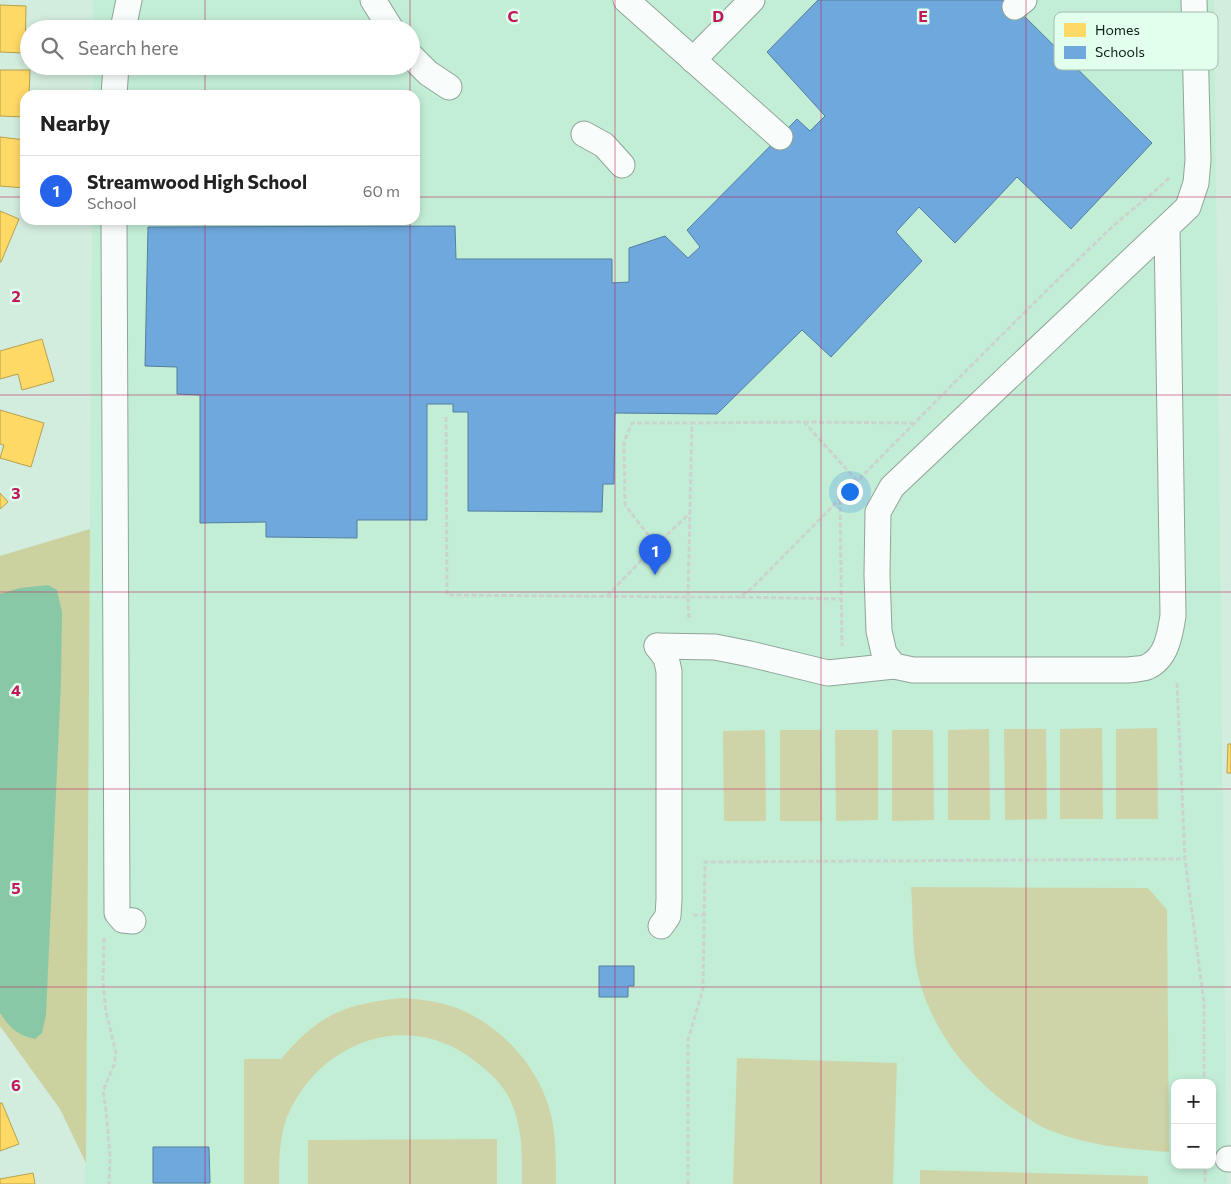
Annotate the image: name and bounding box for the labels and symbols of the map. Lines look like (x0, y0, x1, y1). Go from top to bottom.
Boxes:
text: C (508, 6, 519, 25)
text: D (712, 6, 724, 25)
text: E (918, 6, 928, 25)
legend (1054, 12, 1218, 70)
text: Homes (1095, 21, 1140, 38)
text: Schools (1095, 43, 1145, 60)
text: 2 (11, 286, 21, 305)
your location (837, 479, 863, 505)
text: 3 (11, 483, 21, 502)
pin: 1 (639, 534, 671, 575)
text: 4 (11, 680, 21, 699)
text: 5 (11, 878, 21, 897)
text: 6 (11, 1075, 21, 1094)

